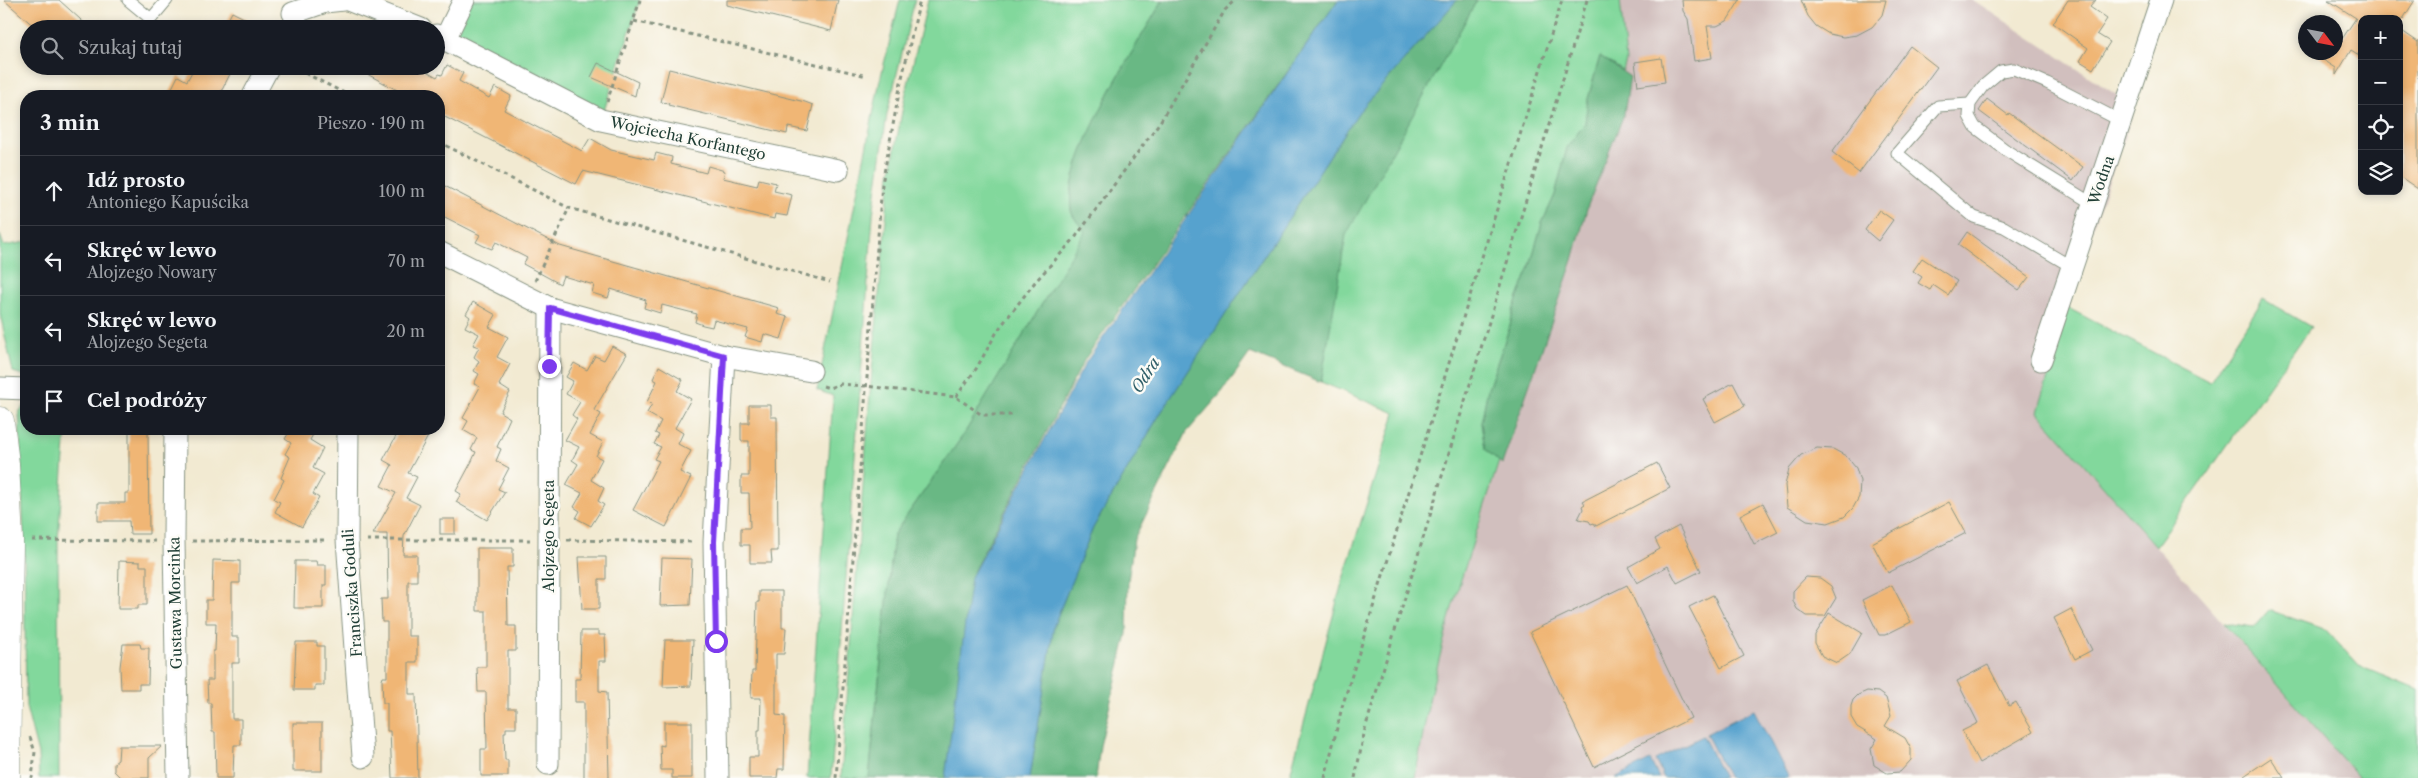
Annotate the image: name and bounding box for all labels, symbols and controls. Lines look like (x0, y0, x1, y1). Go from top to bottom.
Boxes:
north arrow (2298, 15, 2343, 60)
map controls (2358, 15, 2403, 195)
button: + (2358, 15, 2403, 60)
search box (20, 20, 445, 75)
icon: search (38, 34, 66, 62)
text: Szukaj tutaj (78, 36, 182, 59)
button: − (2358, 60, 2403, 105)
button: locate (2358, 105, 2403, 150)
text: 3 min (40, 110, 100, 135)
street label: Wojciecha Korfantego (608, 112, 768, 164)
text: Pieszo · 190 m (317, 113, 425, 133)
button: layers (2358, 150, 2403, 195)
street label: Wodna (2083, 153, 2118, 208)
text: Idź prosto (87, 169, 185, 192)
icon: ahead (40, 177, 68, 205)
text: 100 m (379, 181, 425, 201)
text: Antoniego Kapuścika (87, 192, 249, 212)
text: Skręć w lewo (87, 239, 217, 262)
icon: left (40, 247, 68, 275)
text: 70 m (388, 251, 425, 271)
text: Alojzego Nowary (87, 262, 217, 282)
text: Skręć w lewo (87, 309, 217, 332)
icon: left (40, 317, 68, 345)
text: 20 m (386, 321, 425, 341)
text: Alojzego Segeta (87, 332, 208, 352)
water label: Odra (1126, 353, 1164, 396)
route end (538, 355, 561, 378)
icon: arrive (40, 387, 68, 415)
text: Cel podróży (87, 389, 206, 412)
street label: Alojzego Segeta (539, 479, 558, 594)
street label: Franciszka Goduli (338, 528, 366, 658)
street label: Gustawa Morcinka (164, 537, 186, 669)
route start (705, 630, 728, 653)

